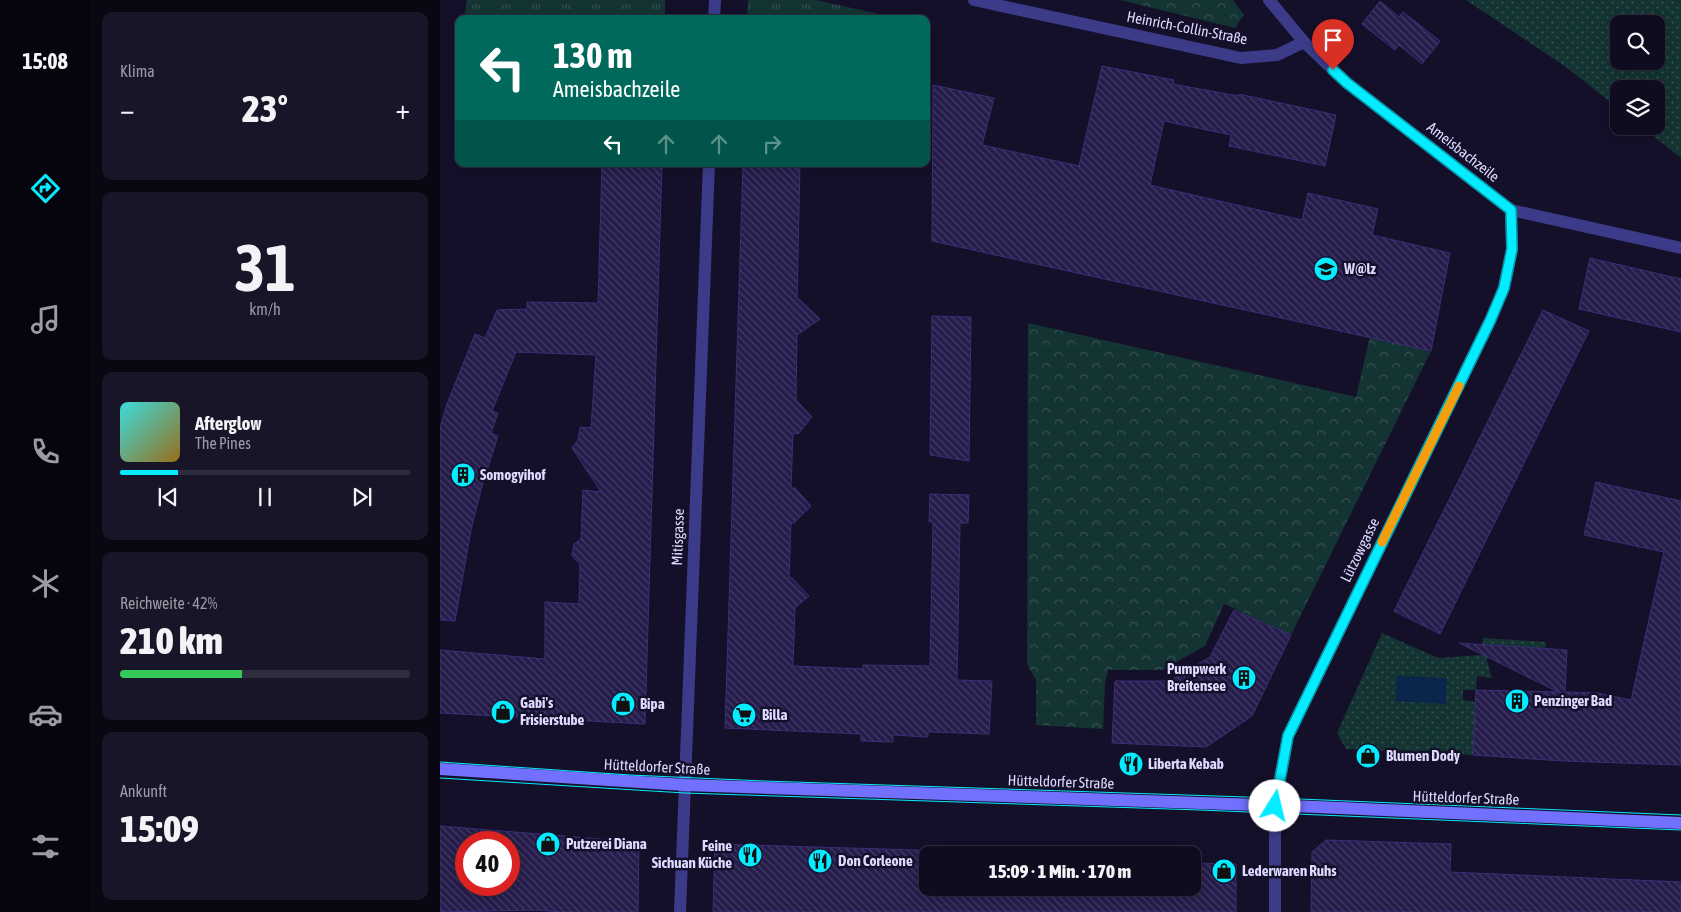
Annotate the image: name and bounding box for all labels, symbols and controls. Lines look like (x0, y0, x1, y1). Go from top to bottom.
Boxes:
street label: Heinrich-Collin-Straße (1125, 7, 1249, 48)
map controls (1610, 15, 1665, 135)
button: search (1610, 15, 1665, 70)
pin (1312, 19, 1354, 70)
icon: arrive (1319, 26, 1347, 54)
icon: left (470, 35, 535, 100)
text: 130 m (553, 35, 632, 75)
text: 15:08 (22, 48, 68, 74)
text: Klima (120, 62, 155, 80)
text: Ameisbachzeile (553, 76, 680, 102)
button: layers (1610, 80, 1665, 135)
text: 23° (242, 87, 288, 130)
text: − (120, 93, 135, 125)
text: + (395, 93, 410, 125)
street label: Ameisbachzeile (1424, 118, 1503, 185)
icon: left (599, 130, 627, 158)
icon: ahead (652, 130, 680, 158)
icon: ahead (705, 130, 733, 158)
icon: right (758, 130, 786, 158)
icon: directions (28, 171, 63, 206)
text: 31 (234, 230, 296, 305)
school or university icon: W@lz (1313, 256, 1339, 282)
place label: W@lz (1343, 260, 1377, 277)
text: km/h (249, 300, 281, 318)
icon: music (28, 302, 63, 337)
text: Afterglow (195, 412, 262, 434)
icon: phone (28, 434, 63, 469)
text: The Pines (195, 434, 251, 452)
building icon: Somogyihof (450, 462, 476, 488)
place label: Somogyihof (480, 466, 547, 483)
icon: previous (154, 483, 182, 511)
icon: pause (251, 483, 279, 511)
icon: next (348, 483, 376, 511)
street label: Mitisgasse (668, 508, 687, 566)
street label: Lützowgasse (1337, 515, 1382, 585)
icon: climate (28, 566, 63, 601)
text: Reichweite · 42% (120, 594, 217, 612)
text: 210 km (120, 619, 223, 662)
place label: Pumpwerk Breitensee (1167, 660, 1226, 694)
building icon: Pumpwerk Breitensee (1231, 665, 1257, 691)
building icon: Penzinger Bad (1504, 688, 1530, 714)
shop icon: Bipa (610, 691, 636, 717)
place label: Penzinger Bad (1534, 692, 1612, 709)
place label: Gabi's Frisierstube (520, 694, 585, 728)
place label: Bipa (640, 695, 665, 712)
icon: car (28, 697, 63, 732)
shop icon: Gabi's Frisierstube (490, 699, 516, 725)
supermarket icon: Billa (731, 702, 757, 728)
place label: Billa (762, 706, 788, 723)
shop icon: Blumen Dody (1355, 743, 1381, 769)
place label: Blumen Dody (1386, 747, 1461, 764)
restaurant icon: Liberta Kebab (1118, 751, 1144, 777)
street label: Hütteldorfer Straße (603, 755, 711, 778)
place label: Liberta Kebab (1148, 755, 1224, 772)
street label: Hütteldorfer Straße (1007, 771, 1115, 792)
position arrow (1248, 779, 1300, 831)
text: Ankunft (120, 782, 167, 800)
street label: Hütteldorfer Straße (1412, 787, 1520, 808)
text: 15:09 (120, 807, 199, 850)
icon: filters (28, 829, 63, 864)
speed limit sign: 40 (455, 831, 520, 896)
shop icon: Putzerei Diana (535, 831, 561, 857)
place label: Putzerei Diana (566, 835, 647, 852)
place label: Feine Sichuan Küche (652, 837, 732, 871)
restaurant icon: Feine Sichuan Küche (737, 842, 763, 868)
restaurant icon: Don Corleone (807, 848, 833, 874)
place label: Don Corleone (838, 852, 913, 869)
shop icon: Lederwaren Ruhs (1211, 858, 1237, 884)
text: 15:09 · 1 Min. · 170 m (989, 860, 1131, 882)
place label: Lederwaren Ruhs (1242, 862, 1337, 879)

